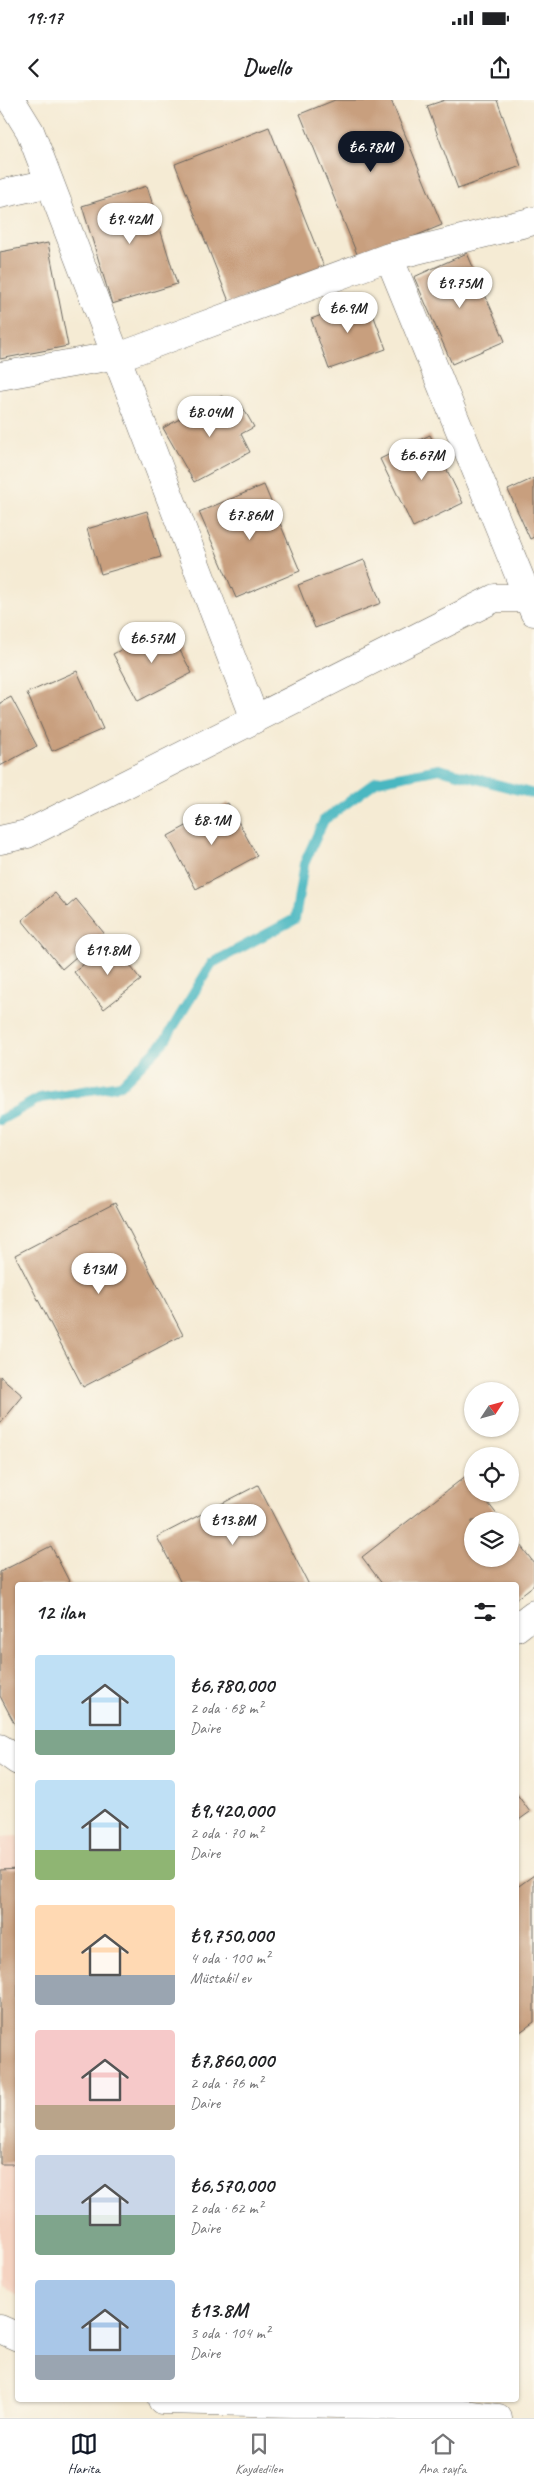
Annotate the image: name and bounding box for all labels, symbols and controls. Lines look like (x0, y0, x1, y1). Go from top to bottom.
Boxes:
text: 19:17 (25, 6, 63, 30)
icon: back (20, 54, 48, 82)
text: Dwello (243, 54, 291, 82)
icon: share (486, 54, 514, 82)
pin: ₺6.78M (330, 130, 412, 173)
text: ₺6.78M (349, 137, 393, 157)
pin: ₺9.42M (89, 202, 171, 245)
text: ₺9.42M (108, 209, 152, 229)
pin: ₺9.75M (419, 266, 501, 309)
text: ₺9.75M (438, 273, 482, 293)
pin: ₺6.9M (313, 292, 383, 334)
text: ₺6.9M (330, 298, 366, 318)
pin: ₺8.04M (169, 396, 251, 438)
text: ₺8.04M (188, 402, 232, 422)
pin: ₺6.67M (381, 438, 463, 481)
text: ₺6.67M (400, 445, 444, 465)
pin: ₺7.86M (209, 498, 291, 541)
text: ₺7.86M (228, 505, 272, 525)
pin: ₺6.57M (111, 622, 193, 664)
text: ₺6.57M (130, 628, 174, 648)
pin: ₺8.1M (177, 804, 247, 846)
text: ₺8.1M (194, 810, 230, 830)
pin: ₺19.8M (67, 934, 149, 976)
text: ₺19.8M (86, 940, 130, 960)
pin: ₺13M (69, 1252, 129, 1295)
text: ₺13M (82, 1259, 116, 1279)
north arrow (464, 1382, 519, 1438)
map controls (464, 1382, 519, 1567)
button: locate (464, 1447, 519, 1502)
pin: ₺13.8M (192, 1504, 274, 1546)
text: ₺13.8M (211, 1510, 255, 1530)
button: layers (464, 1512, 519, 1567)
icon: filters (471, 1598, 499, 1626)
text: 12 ilan (35, 1599, 85, 1625)
text: ₺6,780,000 (190, 1672, 274, 1698)
icon: home (75, 1675, 135, 1735)
text: 2 oda · 68 m² (190, 1698, 263, 1718)
text: Daire (190, 1718, 220, 1738)
text: ₺9,420,000 (190, 1797, 274, 1823)
icon: home (75, 1800, 135, 1860)
text: 2 oda · 70 m² (190, 1823, 263, 1843)
text: Daire (190, 1843, 220, 1863)
text: ₺9,750,000 (190, 1922, 273, 1948)
icon: home (75, 1925, 135, 1985)
text: 4 oda · 100 m² (190, 1948, 270, 1968)
text: Müstakil ev (190, 1968, 251, 1988)
text: ₺7,860,000 (190, 2047, 274, 2073)
icon: home (75, 2050, 135, 2110)
text: 2 oda · 76 m² (190, 2073, 263, 2093)
text: Daire (190, 2093, 220, 2113)
text: ₺6,570,000 (190, 2172, 274, 2198)
icon: home (75, 2175, 135, 2235)
text: 2 oda · 62 m² (190, 2198, 263, 2218)
text: Daire (190, 2218, 220, 2238)
text: ₺13.8M (190, 2297, 247, 2323)
icon: home (75, 2300, 135, 2360)
text: 3 oda · 104 m² (190, 2323, 270, 2343)
text: Daire (190, 2343, 220, 2363)
tab: Harita (68, 2430, 100, 2477)
tab: Kaydedilen (235, 2430, 283, 2477)
tab: Ana sayfa (419, 2430, 466, 2477)

